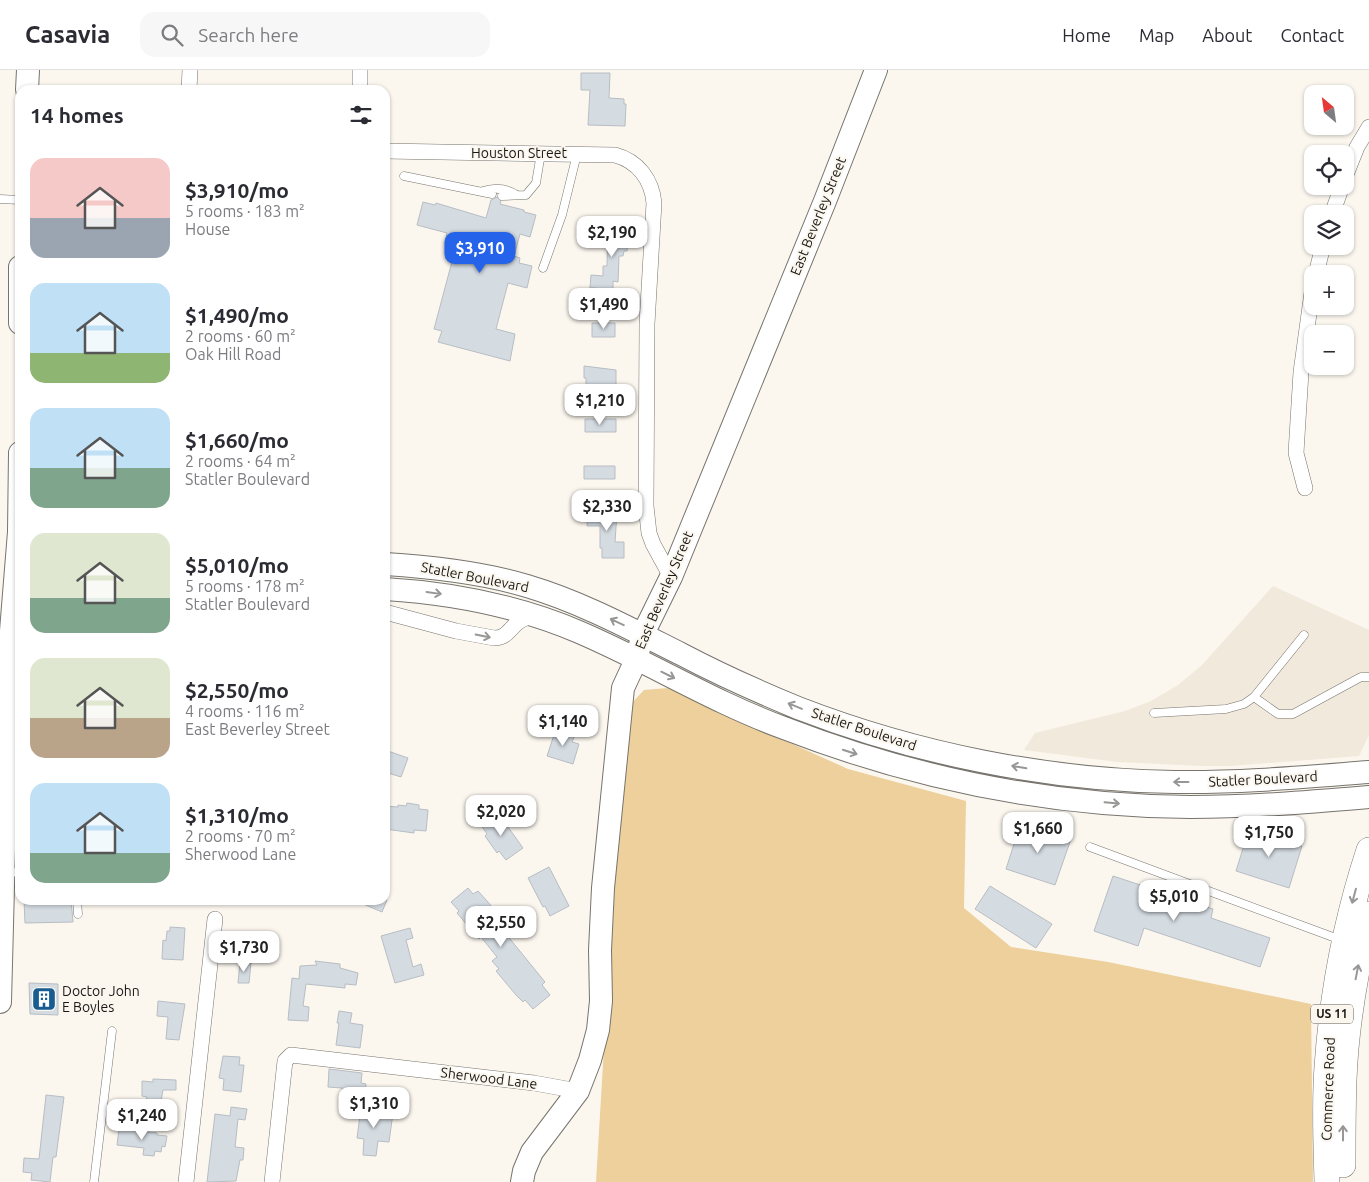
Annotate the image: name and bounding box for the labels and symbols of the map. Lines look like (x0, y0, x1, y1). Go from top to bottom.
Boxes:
north arrow (1304, 85, 1354, 135)
street label: Houston Street (471, 145, 567, 161)
street label: East Beverley Street (787, 154, 849, 278)
pin: $2,190 (571, 216, 653, 258)
pin: $3,910 (439, 232, 521, 274)
pin: $1,490 (563, 288, 645, 330)
pin: $1,210 (559, 384, 641, 426)
pin: $2,330 (566, 490, 648, 532)
street label: East Beverley Street (632, 528, 696, 651)
street label: Statler Boulevard (420, 559, 530, 595)
one-way arrow (425, 589, 441, 599)
one-way arrow (610, 616, 625, 626)
one-way arrow (475, 632, 491, 642)
one-way arrow (660, 671, 675, 681)
one-way arrow (788, 701, 803, 710)
pin: $1,140 (522, 704, 604, 747)
street label: Statler Boulevard (810, 704, 918, 754)
one-way arrow (842, 747, 858, 757)
one-way arrow (1011, 762, 1027, 772)
street label: Statler Boulevard (1208, 768, 1318, 790)
one-way arrow (1173, 777, 1189, 787)
pin: $2,020 (460, 794, 542, 837)
one-way arrow (1104, 799, 1120, 808)
pin: $1,660 (997, 812, 1079, 854)
pin: $1,750 (1228, 816, 1310, 858)
pin: $5,010 (1133, 880, 1215, 922)
one-way arrow (1349, 888, 1359, 904)
pin: $2,550 (460, 906, 542, 948)
pin: $1,730 (203, 930, 285, 973)
one-way arrow (1352, 964, 1362, 980)
place label: Doctor John E Boyles (62, 983, 140, 1015)
building icon: Doctor John E Boyles (31, 986, 57, 1012)
road number: US 11 (1311, 1004, 1353, 1024)
street label: Commerce Road (1318, 1037, 1338, 1141)
street label: Sherwood Lane (440, 1064, 538, 1092)
pin: $1,310 (333, 1086, 415, 1129)
pin: $1,240 (101, 1098, 183, 1141)
one-way arrow (1338, 1126, 1348, 1142)

